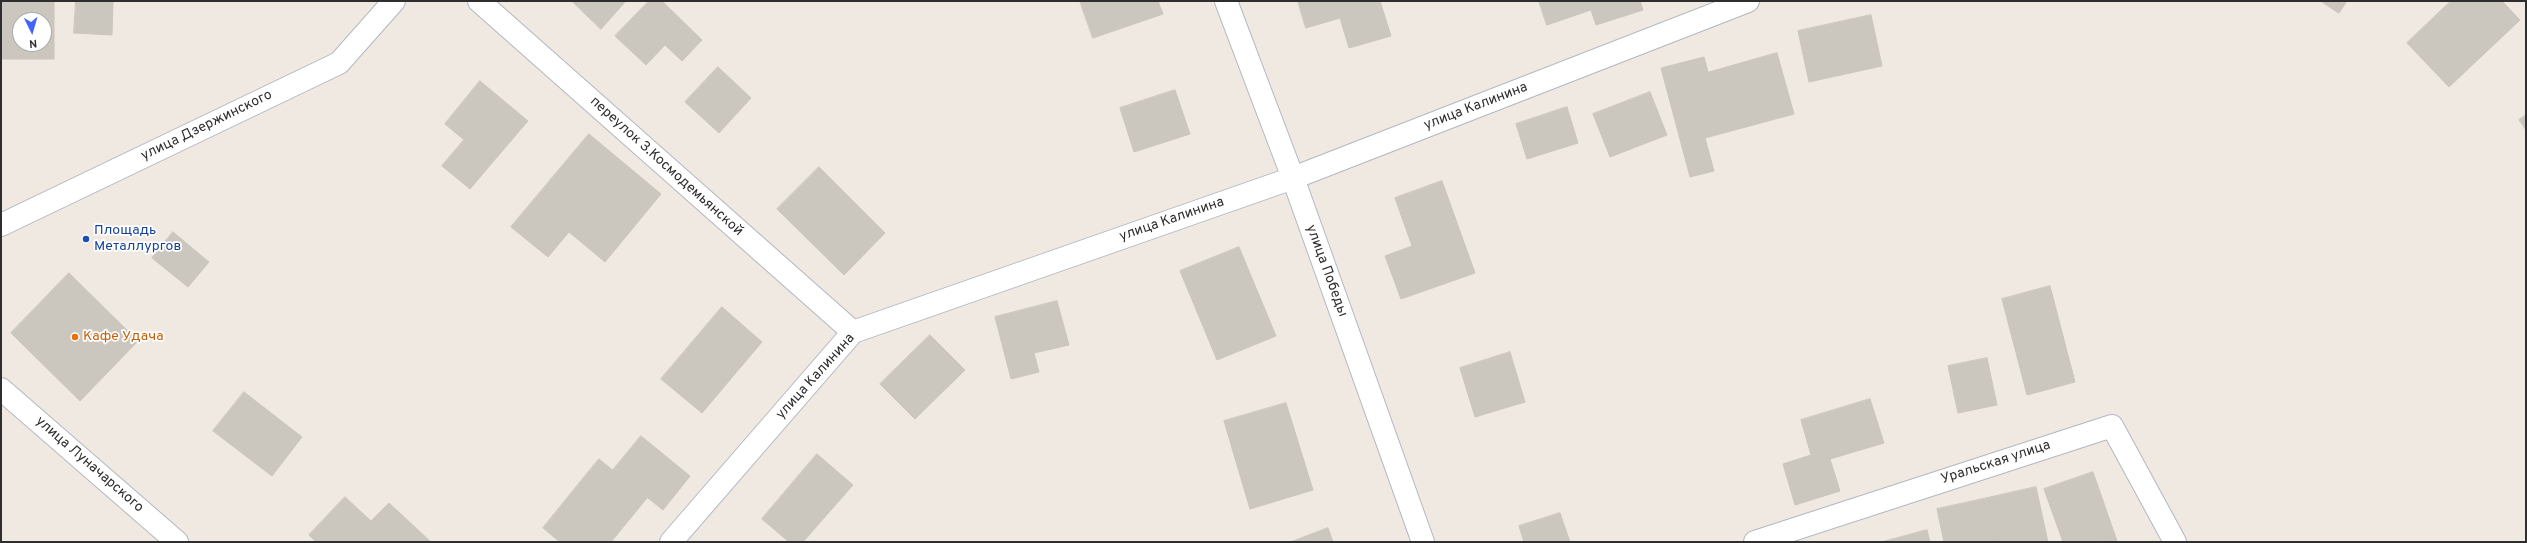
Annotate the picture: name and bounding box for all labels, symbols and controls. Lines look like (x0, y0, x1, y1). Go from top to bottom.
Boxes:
north arrow (12, 12, 52, 52)
text: N (28, 36, 38, 50)
street label: улица Калинина (1422, 80, 1530, 134)
street label: улица Дзержинского (139, 87, 275, 165)
street label: переулок З.Космодемьянской (586, 94, 746, 240)
street label: улица Калинина (1117, 194, 1227, 246)
place label: Площадь Металлургов (94, 223, 181, 256)
street label: улица Победы (1302, 223, 1350, 319)
marker: Площадь Металлургов (81, 234, 91, 244)
place label: Кафе Удача (83, 329, 164, 345)
street label: улица Калинина (773, 331, 859, 423)
marker: Кафе Удача (70, 332, 80, 342)
street label: улица Луначарского (31, 413, 147, 517)
street label: Уральская улица (1939, 437, 2053, 489)

